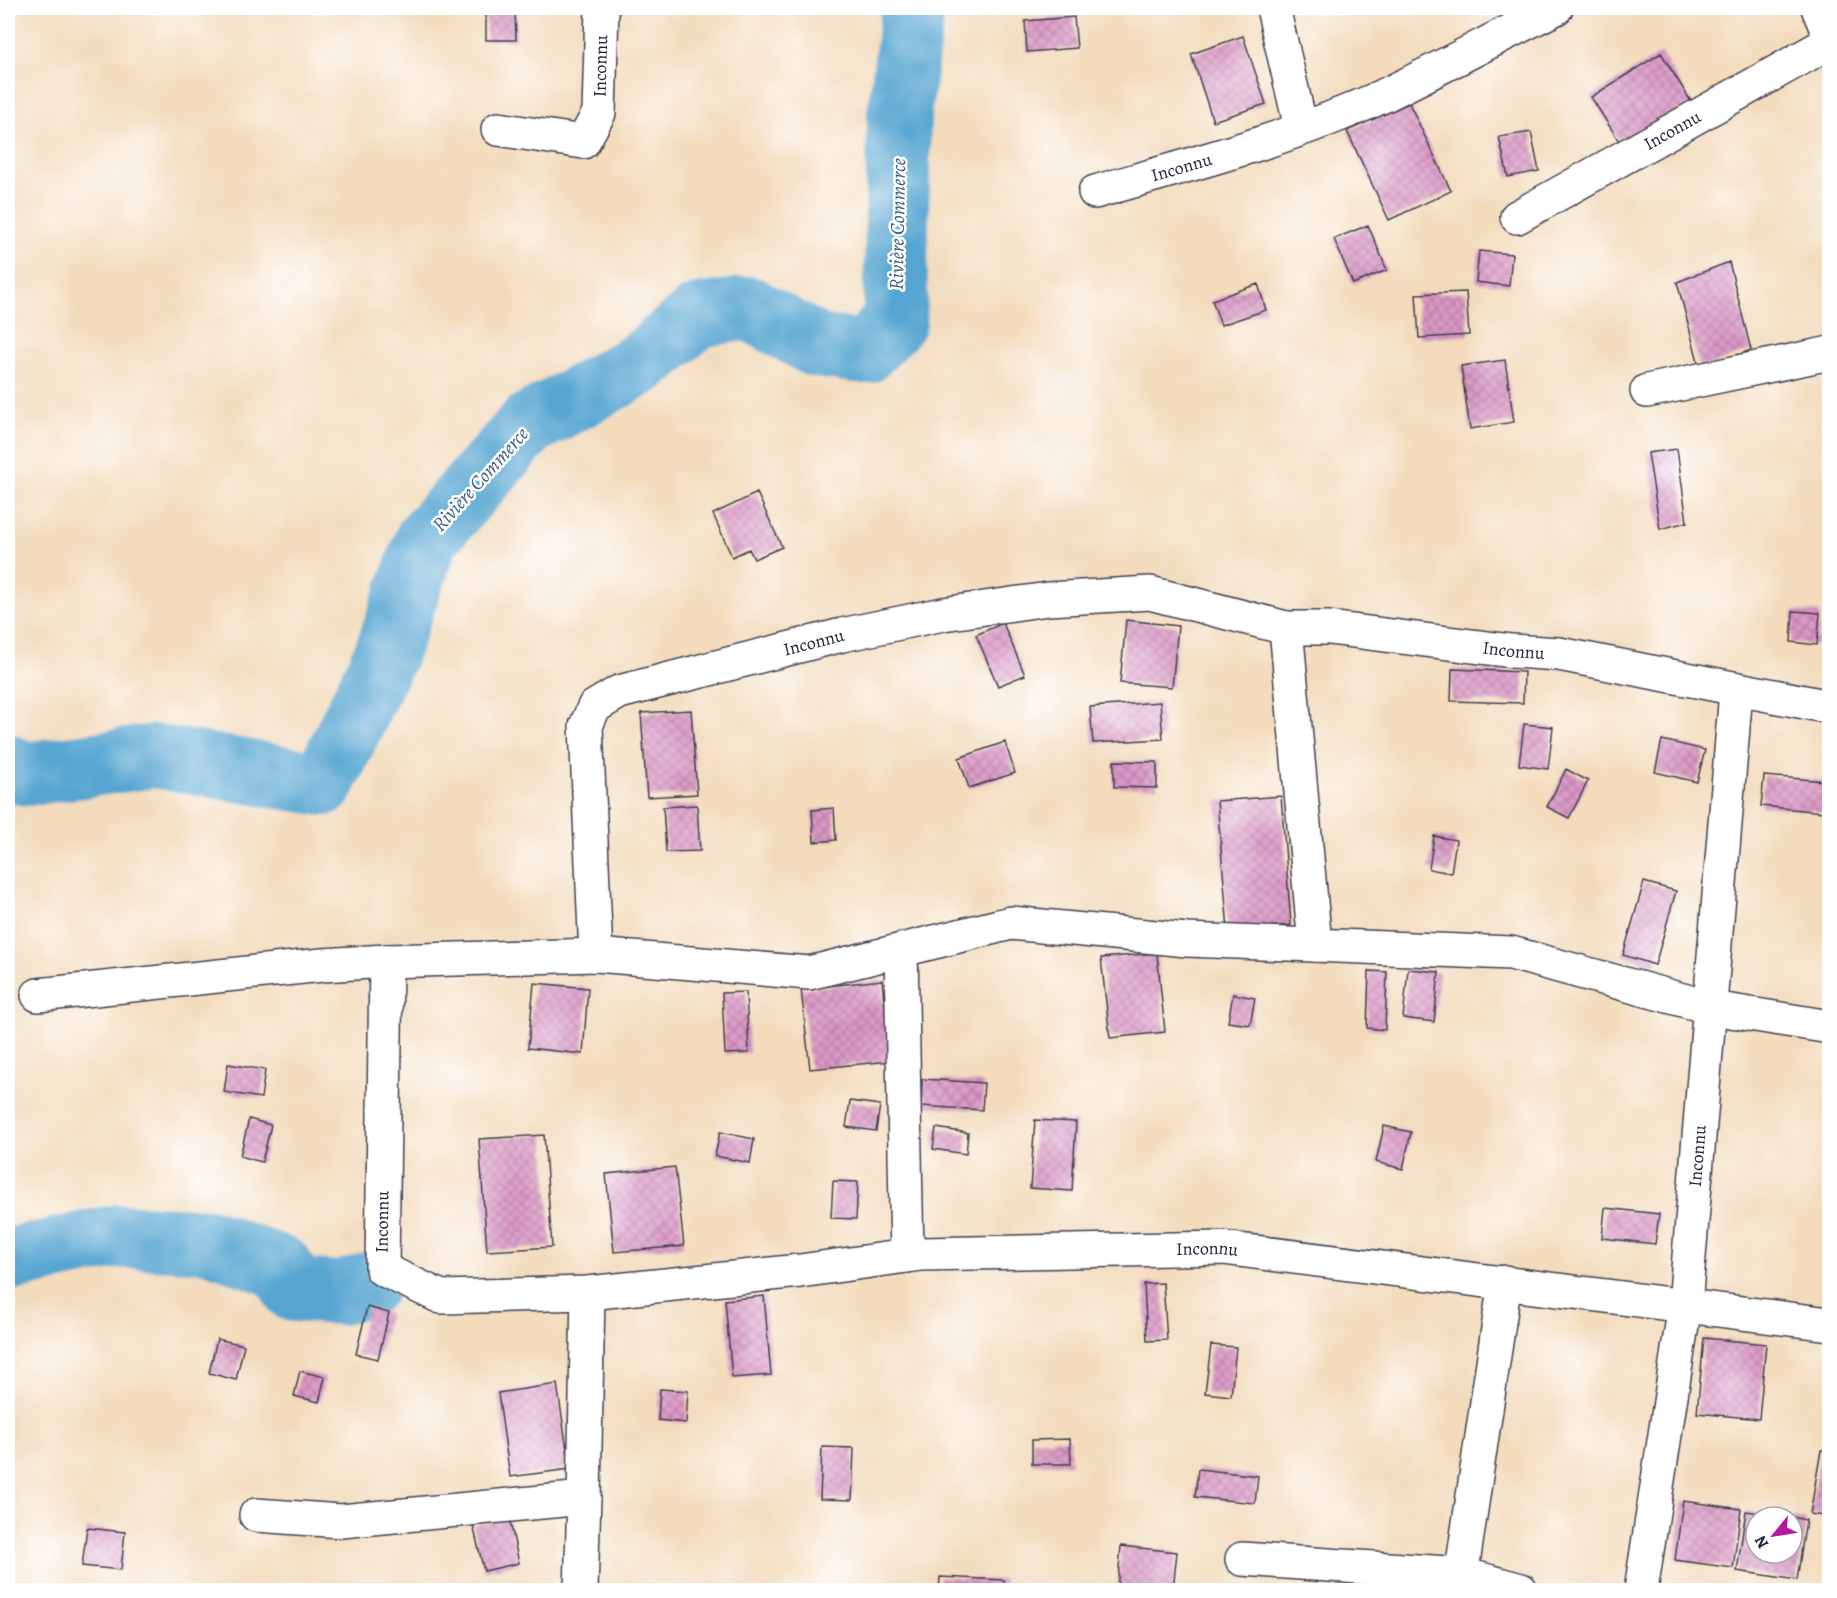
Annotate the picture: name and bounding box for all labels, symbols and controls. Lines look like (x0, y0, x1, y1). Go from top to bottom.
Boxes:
street label: Inconnu (587, 35, 613, 97)
street label: Inconnu (1639, 104, 1706, 156)
street label: Inconnu (1148, 147, 1215, 187)
water label: Rivière Commerce (883, 158, 912, 290)
water label: Rivière Commerce (426, 421, 535, 537)
street label: Inconnu (781, 623, 847, 662)
street label: Inconnu (1481, 635, 1546, 665)
street label: Inconnu (1683, 1124, 1712, 1188)
street label: Inconnu (369, 1191, 395, 1253)
street label: Inconnu (1176, 1236, 1240, 1262)
north arrow (1744, 1505, 1804, 1565)
text: N (1749, 1531, 1774, 1553)

